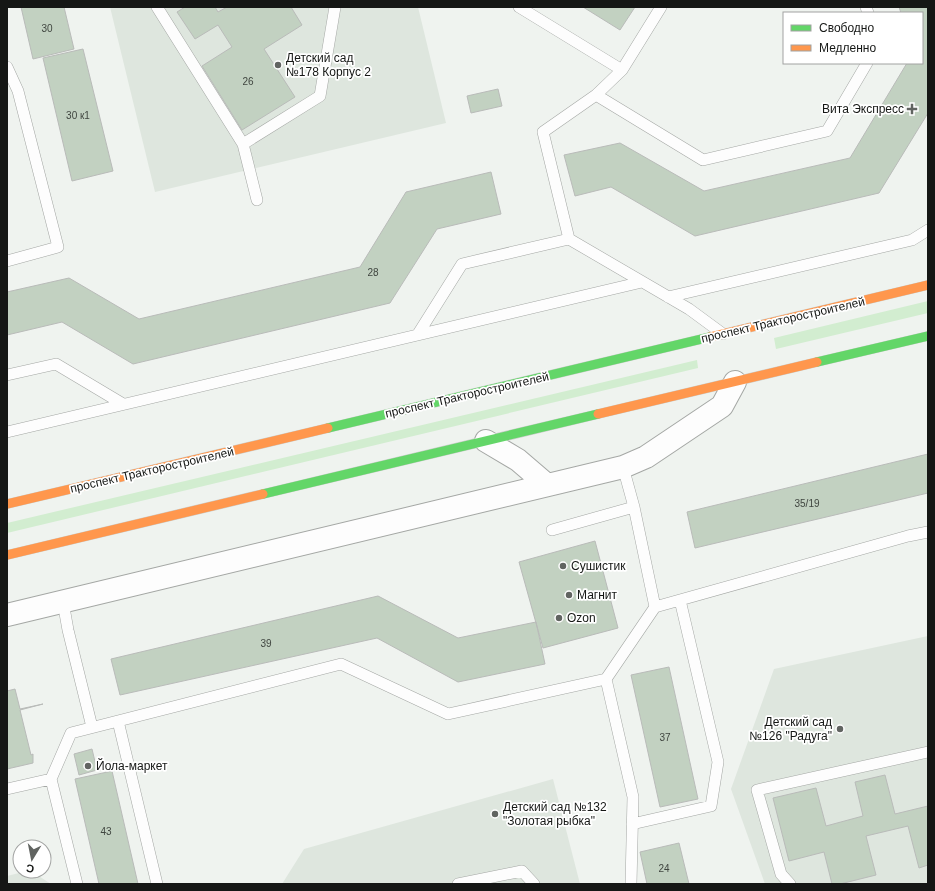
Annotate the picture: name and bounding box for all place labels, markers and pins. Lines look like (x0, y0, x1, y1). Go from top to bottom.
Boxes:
place label: Детский сад №178 Корпус 2 (286, 51, 371, 79)
marker: Детский сад №178 Корпус 2 (273, 60, 283, 70)
place label: Вита Экспресс (822, 102, 904, 116)
marker: Вита Экспресс (907, 104, 917, 114)
place label: Сушистик (571, 559, 626, 573)
marker: Сушистик (558, 561, 568, 571)
place label: Магнит (577, 588, 618, 602)
marker: Магнит (564, 590, 574, 600)
place label: Ozon (567, 611, 596, 625)
marker: Ozon (554, 613, 564, 623)
place label: Детский сад №126 "Радуга" (749, 715, 832, 743)
marker: Детский сад №126 "Радуга" (835, 724, 845, 734)
place label: Йола-маркет (96, 758, 168, 773)
marker: Йола-маркет (83, 761, 93, 771)
place label: Детский сад №132 "Золотая рыбка" (503, 800, 607, 828)
marker: Детский сад №132 "Золотая рыбка" (490, 809, 500, 819)

